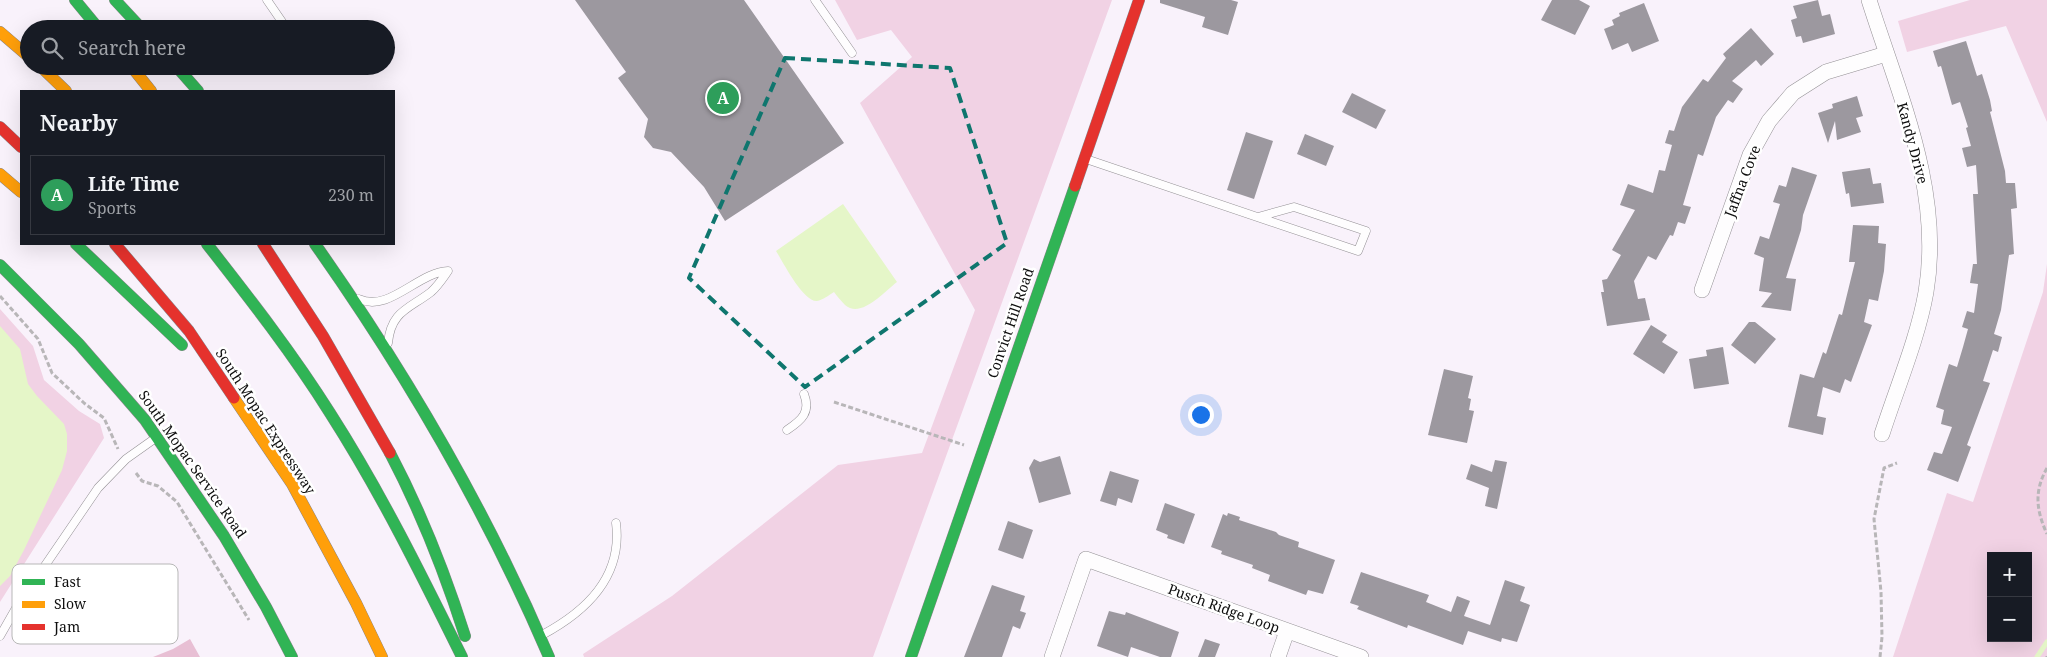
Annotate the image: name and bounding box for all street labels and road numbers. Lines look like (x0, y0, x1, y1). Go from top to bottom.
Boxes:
street label: Kandy Drive (1893, 100, 1933, 186)
street label: Jaffna Cove (1719, 142, 1764, 221)
street label: Convict Hill Road (982, 265, 1038, 381)
street label: South Mopac Expressway (212, 345, 320, 498)
street label: South Mopac Service Road (135, 386, 252, 542)
street label: Pusch Ridge Loop (1166, 579, 1282, 637)

